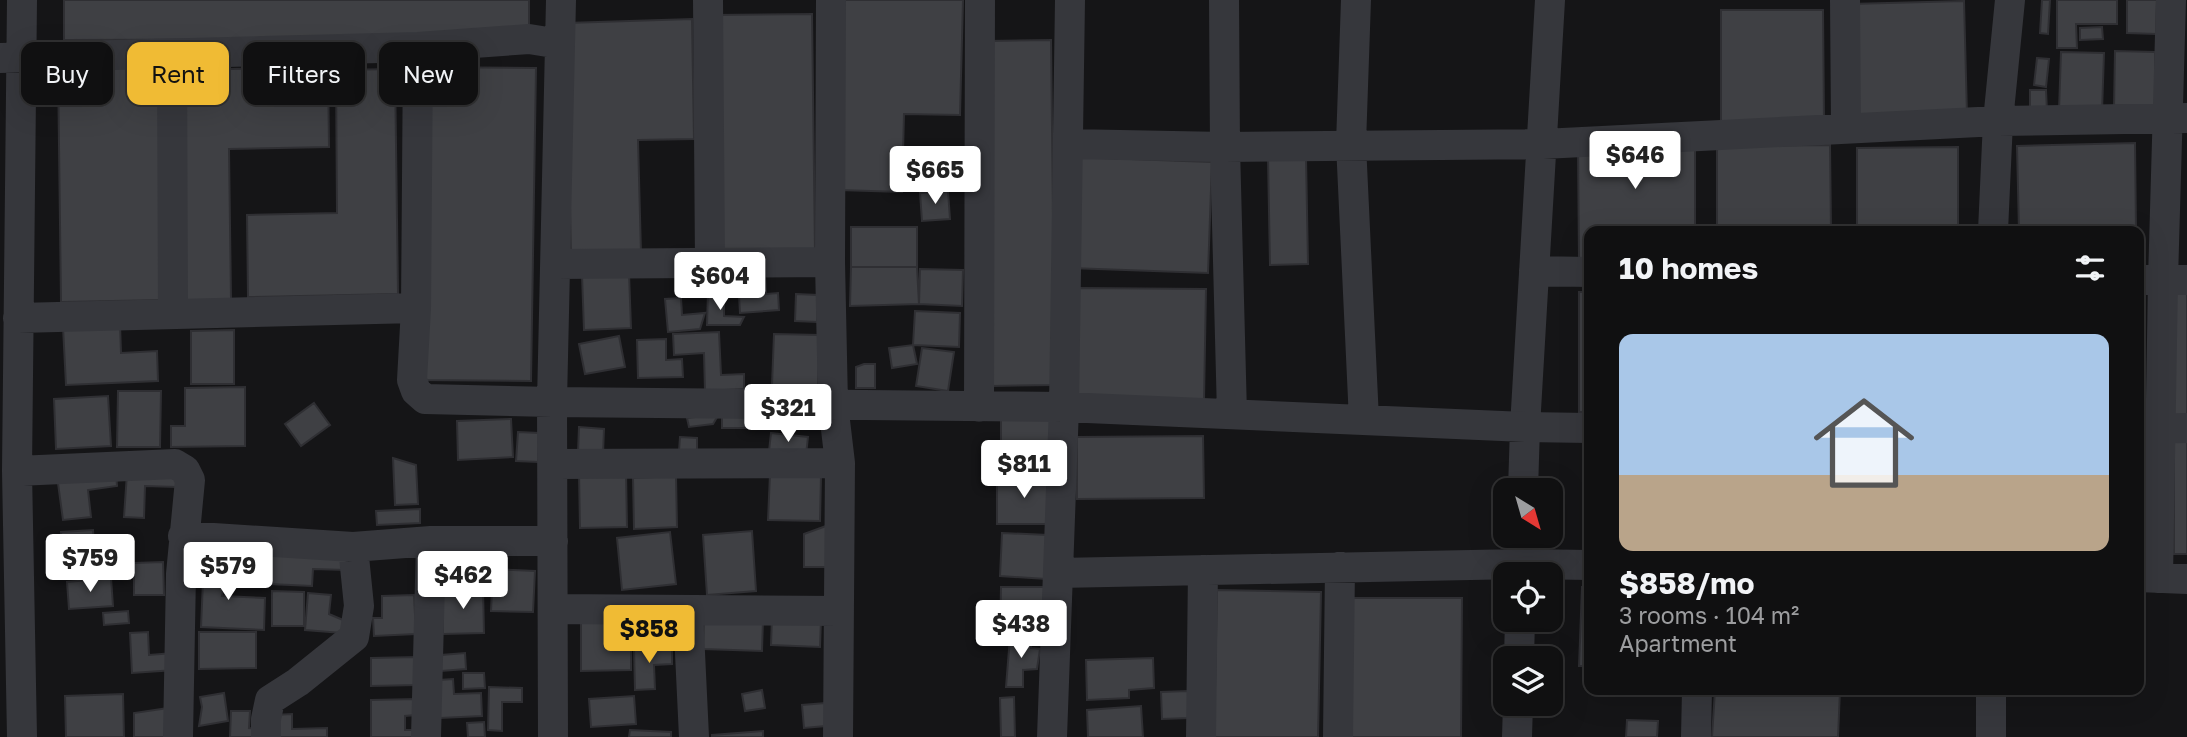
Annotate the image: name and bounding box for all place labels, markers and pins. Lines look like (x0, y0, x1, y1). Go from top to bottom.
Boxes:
pin: $646 (1594, 132, 1676, 191)
pin: $665 (894, 146, 976, 206)
pin: $604 (679, 252, 761, 312)
pin: $321 (747, 384, 829, 444)
pin: $811 (983, 440, 1065, 500)
pin: $759 (49, 534, 131, 594)
pin: $579 (187, 542, 269, 602)
pin: $462 (422, 552, 504, 611)
pin: $438 (980, 600, 1062, 660)
pin: $858 (608, 606, 690, 665)

